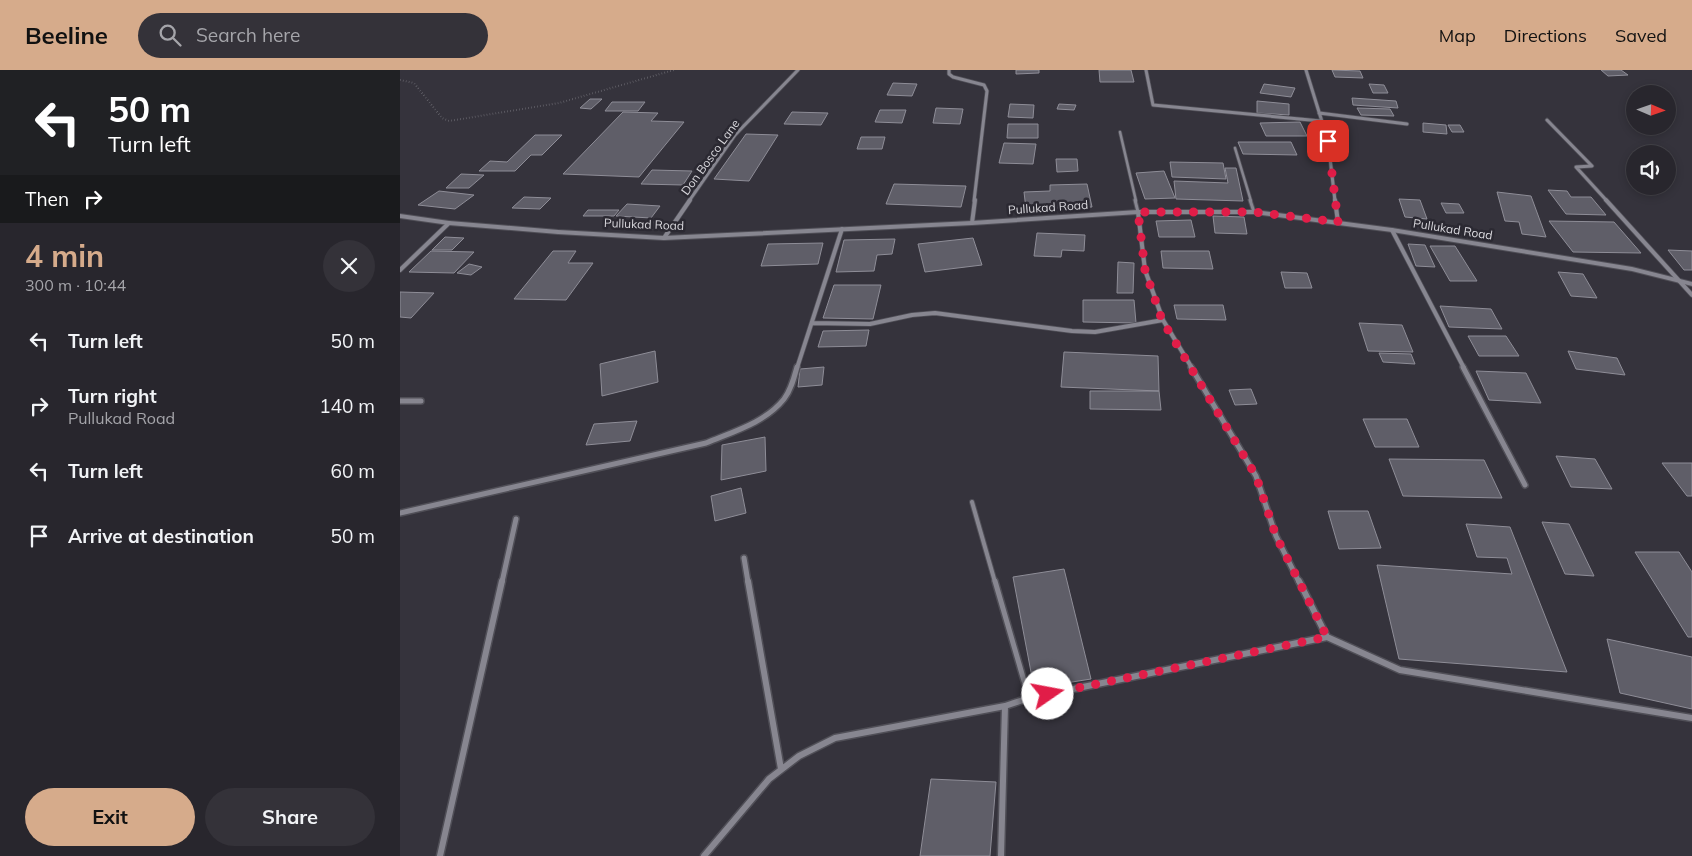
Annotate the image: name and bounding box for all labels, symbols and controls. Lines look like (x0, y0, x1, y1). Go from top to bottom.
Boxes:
search box (138, 13, 488, 58)
text: Beeline (25, 20, 108, 50)
icon: search (156, 21, 184, 49)
text: Search here (196, 23, 300, 47)
text: Map (1439, 24, 1476, 47)
text: Directions (1504, 24, 1587, 47)
text: Saved (1615, 24, 1667, 47)
north arrow (1626, 85, 1676, 135)
map controls (1626, 85, 1676, 195)
text: 50 m (108, 87, 191, 131)
icon: left (25, 90, 90, 155)
street label: Don Bosco Lane (677, 116, 743, 198)
pin (1307, 120, 1349, 162)
icon: arrive (1314, 127, 1342, 155)
text: Turn left (108, 130, 191, 158)
button: sound (1626, 145, 1676, 195)
icon: right (79, 185, 107, 213)
text: Then (25, 187, 69, 211)
street label: Pullukad Road (1007, 197, 1089, 217)
street label: Pullukad Road (604, 215, 684, 233)
street label: Pullukad Road (1412, 215, 1494, 243)
text: 4 min (25, 237, 104, 275)
button: close (323, 240, 375, 292)
text: 300 m · 10:44 (25, 275, 126, 295)
icon: left (25, 327, 53, 355)
text: Turn left (68, 329, 143, 353)
text: 50 m (331, 329, 375, 353)
text: Turn right (68, 384, 157, 408)
icon: right (25, 392, 53, 420)
text: 140 m (319, 394, 375, 418)
text: Pullukad Road (68, 408, 175, 428)
icon: left (25, 457, 53, 485)
text: Turn left (68, 459, 143, 483)
text: 60 m (331, 459, 375, 483)
icon: arrive (25, 522, 53, 550)
text: Arrive at destination (68, 524, 254, 548)
text: 50 m (331, 524, 375, 548)
position arrow (1021, 667, 1073, 719)
button: Exit (25, 788, 195, 846)
button: Share (205, 788, 375, 846)

